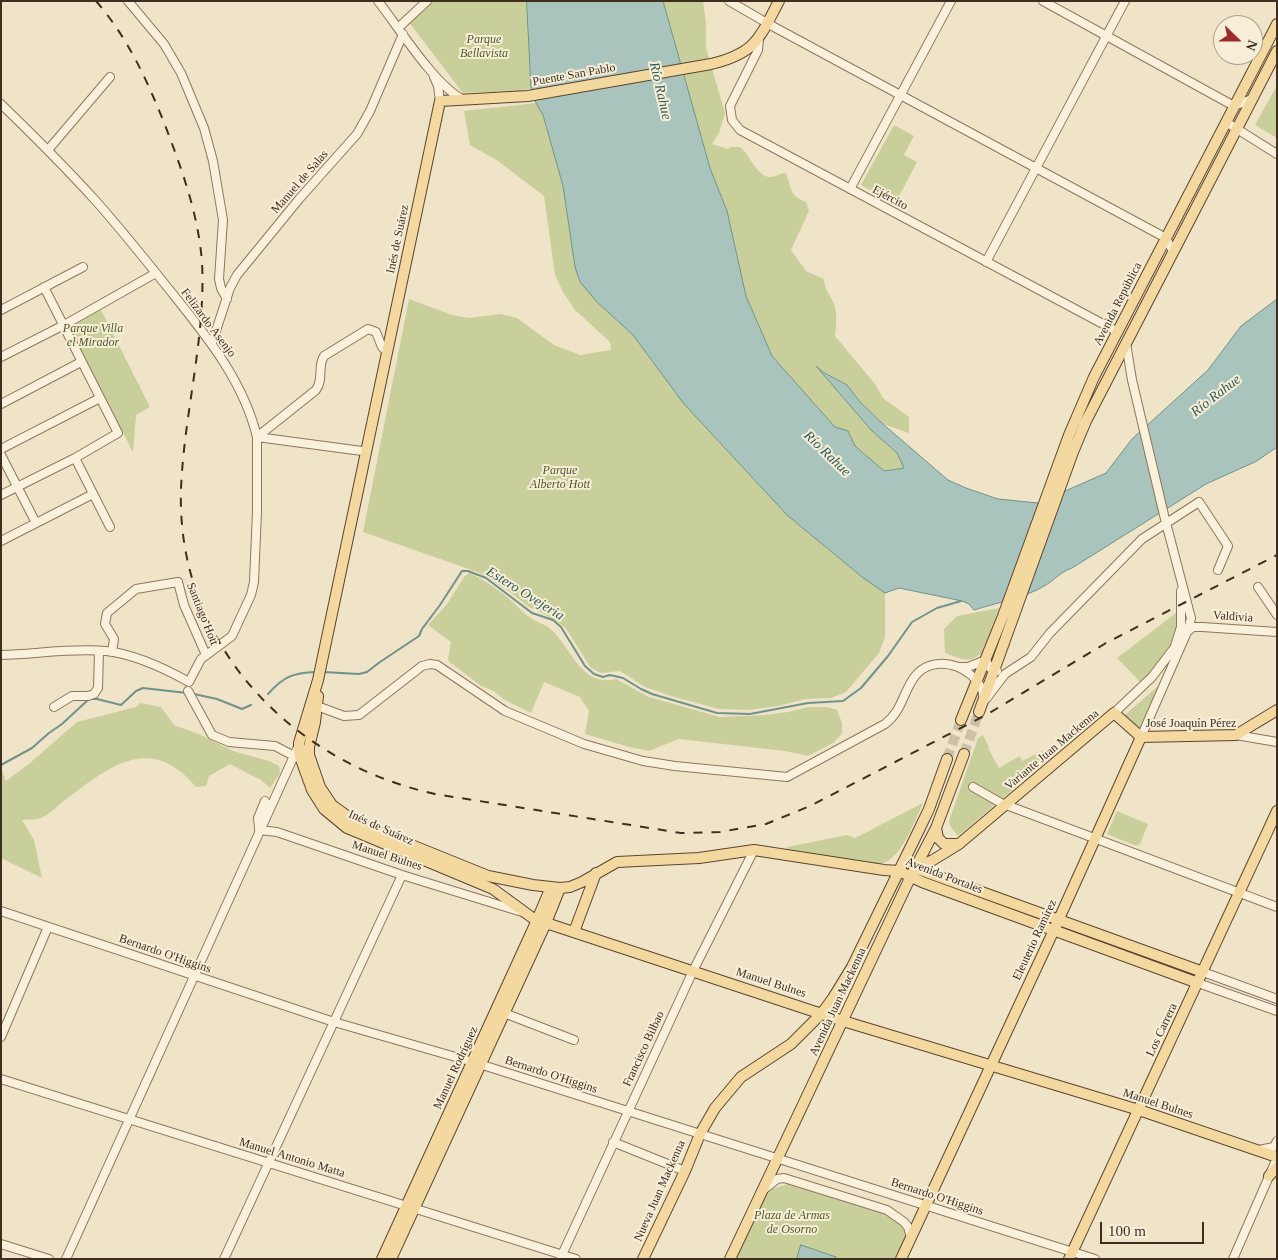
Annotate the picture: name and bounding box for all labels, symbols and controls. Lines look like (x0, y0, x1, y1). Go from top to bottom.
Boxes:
north arrow (1213, 15, 1263, 65)
park label: Parque Bellavista (460, 33, 508, 61)
text: N (1243, 38, 1260, 53)
street label: Puente San Pablo (531, 61, 617, 89)
water label: Río Rahue (645, 61, 675, 121)
street label: Manuel de Salas (269, 147, 331, 217)
street label: Ejército (870, 183, 910, 213)
street label: Inés de Suárez (384, 203, 412, 275)
street label: Avenida República (1091, 260, 1145, 348)
street label: Felizardo Asenjo (177, 286, 239, 360)
park label: Parque Villa el Mirador (63, 322, 123, 350)
water label: Río Rahue (1188, 371, 1244, 421)
water label: Río Rahue (800, 428, 854, 480)
park label: Parque Alberto Hott (530, 464, 590, 492)
water label: Estero Ovejeria (483, 563, 567, 625)
street label: Santiago Hott (183, 581, 221, 647)
street label: Valdivia (1213, 608, 1253, 626)
street label: Variante Juan Mackenna (1002, 707, 1102, 793)
street label: José Joaquín Pérez (1146, 717, 1236, 731)
street label: Inés de Suárez (346, 807, 416, 849)
street label: Manuel Bulnes (350, 838, 424, 874)
street label: Avenida Portales (903, 855, 985, 897)
street label: Eleuterio Ramírez (1010, 897, 1060, 983)
street label: Bernardo O'Higgins (117, 931, 213, 977)
street label: Avenida Juan Mackenna (807, 946, 869, 1058)
street label: Manuel Bulnes (734, 965, 808, 1001)
street label: Los Carrera (1143, 1001, 1181, 1059)
street label: Francisco Bilbao (620, 1009, 668, 1089)
street label: Manuel Rodríguez (431, 1024, 481, 1112)
street label: Bernardo O'Higgins (503, 1053, 599, 1097)
street label: Manuel Bulnes (1121, 1086, 1195, 1122)
street label: Manuel Antonio Matta (237, 1135, 347, 1181)
street label: Nueva Juan Mackenna (631, 1138, 689, 1244)
street label: Bernardo O'Higgins (889, 1175, 985, 1219)
park label: Plaza de Armas de Osorno (754, 1209, 830, 1237)
scale bar (1103, 1212, 1207, 1244)
text: 100 m (1108, 1223, 1146, 1239)

